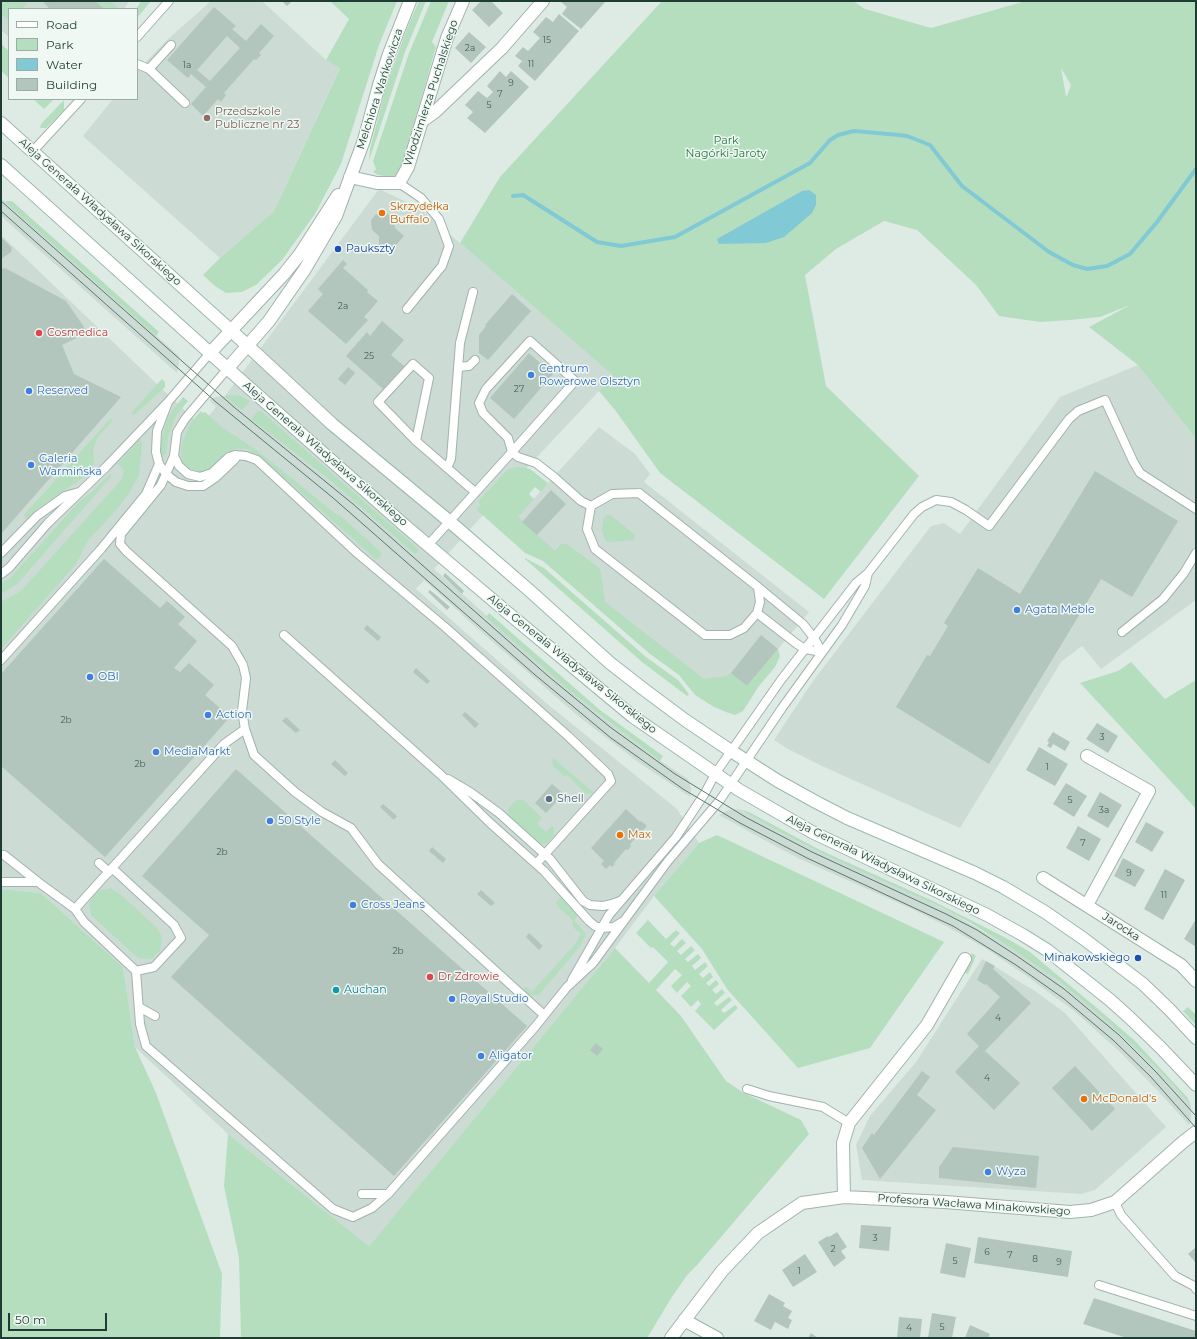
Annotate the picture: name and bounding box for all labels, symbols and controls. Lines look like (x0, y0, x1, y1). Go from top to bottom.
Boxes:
legend (8, 8, 138, 100)
text: Road (46, 17, 77, 32)
street label: Włodzimierza Puchalskiego (401, 18, 461, 168)
street label: Melchiora Wańkowicza (354, 27, 406, 151)
house number: 15 (543, 35, 551, 45)
text: Park (46, 37, 73, 52)
house number: 2a (465, 43, 475, 53)
text: Water (46, 57, 82, 72)
house number: 11 (528, 59, 534, 69)
house number: 1a (183, 60, 191, 70)
text: Building (46, 77, 97, 92)
house number: 9 (508, 78, 514, 88)
house number: 7 (497, 89, 503, 99)
house number: 5 (486, 100, 492, 110)
place label: Przedszkole Publiczne nr 23 (215, 105, 300, 131)
marker: Przedszkole Publiczne nr 23 (202, 113, 212, 123)
park label: Park Nagórki-Jaroty (686, 134, 766, 160)
street label: Aleja Generała Władysława Sikorskiego (16, 136, 184, 288)
place label: Skrzydełka Buffalo (390, 200, 449, 226)
marker: Skrzydełka Buffalo (377, 208, 387, 218)
place label: Paukszty (346, 242, 395, 256)
marker: Paukszty (333, 244, 343, 254)
house number: 2a (338, 301, 348, 311)
place label: Cosmedica (47, 326, 108, 340)
marker: Cosmedica (34, 328, 44, 338)
house number: 25 (364, 351, 374, 361)
place label: Centrum Rowerowe Olsztyn (539, 362, 641, 388)
marker: Centrum Rowerowe Olsztyn (526, 370, 536, 380)
street label: Aleja Generała Władysława Sikorskiego (240, 379, 410, 529)
place label: Reserved (37, 384, 88, 398)
house number: 27 (514, 384, 524, 394)
marker: Reserved (24, 386, 34, 396)
place label: Galeria Warmińska (39, 452, 102, 478)
marker: Galeria Warmińska (26, 460, 36, 470)
street label: Aleja Generała Władysława Sikorskiego (485, 592, 659, 736)
place label: Agata Meble (1025, 603, 1095, 617)
marker: Agata Meble (1012, 605, 1022, 615)
place label: OBI (98, 670, 119, 684)
marker: OBI (85, 672, 95, 682)
place label: Action (216, 708, 252, 722)
marker: Action (203, 710, 213, 720)
house number: 2b (60, 715, 72, 725)
house number: 3 (1099, 732, 1105, 742)
place label: MediaMarkt (164, 745, 230, 759)
marker: MediaMarkt (151, 747, 161, 757)
house number: 2b (134, 759, 146, 769)
house number: 1 (1045, 762, 1049, 772)
place label: Shell (557, 792, 584, 806)
marker: Shell (544, 794, 554, 804)
house number: 5 (1067, 795, 1073, 805)
house number: 3a (1099, 805, 1109, 815)
street label: Aleja Generała Władysława Sikorskiego (784, 812, 982, 918)
place label: 50 Style (278, 814, 321, 828)
marker: 50 Style (265, 816, 275, 826)
place label: Max (628, 828, 651, 842)
marker: Max (615, 830, 625, 840)
house number: 7 (1080, 838, 1086, 848)
house number: 2b (216, 847, 228, 857)
house number: 9 (1126, 868, 1132, 878)
house number: 11 (1161, 890, 1167, 900)
place label: Cross Jeans (361, 898, 425, 912)
marker: Cross Jeans (348, 900, 358, 910)
street label: Jarocka (1100, 910, 1142, 944)
house number: 2b (392, 946, 404, 956)
place label: Minakowskiego (1044, 951, 1130, 965)
marker: Minakowskiego (1133, 953, 1143, 963)
place label: Dr Zdrowie (438, 970, 499, 984)
marker: Dr Zdrowie (425, 972, 435, 982)
place label: Auchan (344, 983, 387, 997)
marker: Auchan (331, 985, 341, 995)
place label: Royal Studio (460, 992, 529, 1006)
marker: Royal Studio (447, 994, 457, 1004)
house number: 4 (995, 1013, 1001, 1023)
place label: Aligator (489, 1049, 532, 1063)
marker: Aligator (476, 1051, 486, 1061)
house number: 4 (984, 1073, 990, 1083)
place label: McDonald's (1092, 1092, 1157, 1106)
marker: McDonald's (1079, 1094, 1089, 1104)
place label: Wyza (996, 1165, 1026, 1179)
marker: Wyza (983, 1167, 993, 1177)
street label: Profesora Wacława Minakowskiego (877, 1192, 1071, 1218)
house number: 3 (872, 1233, 878, 1243)
house number: 2 (830, 1244, 836, 1254)
house number: 6 (984, 1247, 990, 1257)
house number: 7 (1007, 1250, 1013, 1260)
house number: 8 (1032, 1254, 1038, 1264)
house number: 5 (952, 1256, 958, 1266)
house number: 9 (1056, 1257, 1062, 1267)
house number: 1 (797, 1266, 801, 1276)
scale bar (10, 1305, 109, 1331)
text: 50 m (15, 1312, 46, 1327)
house number: 5 (939, 1322, 945, 1332)
house number: 4 (906, 1323, 912, 1333)

